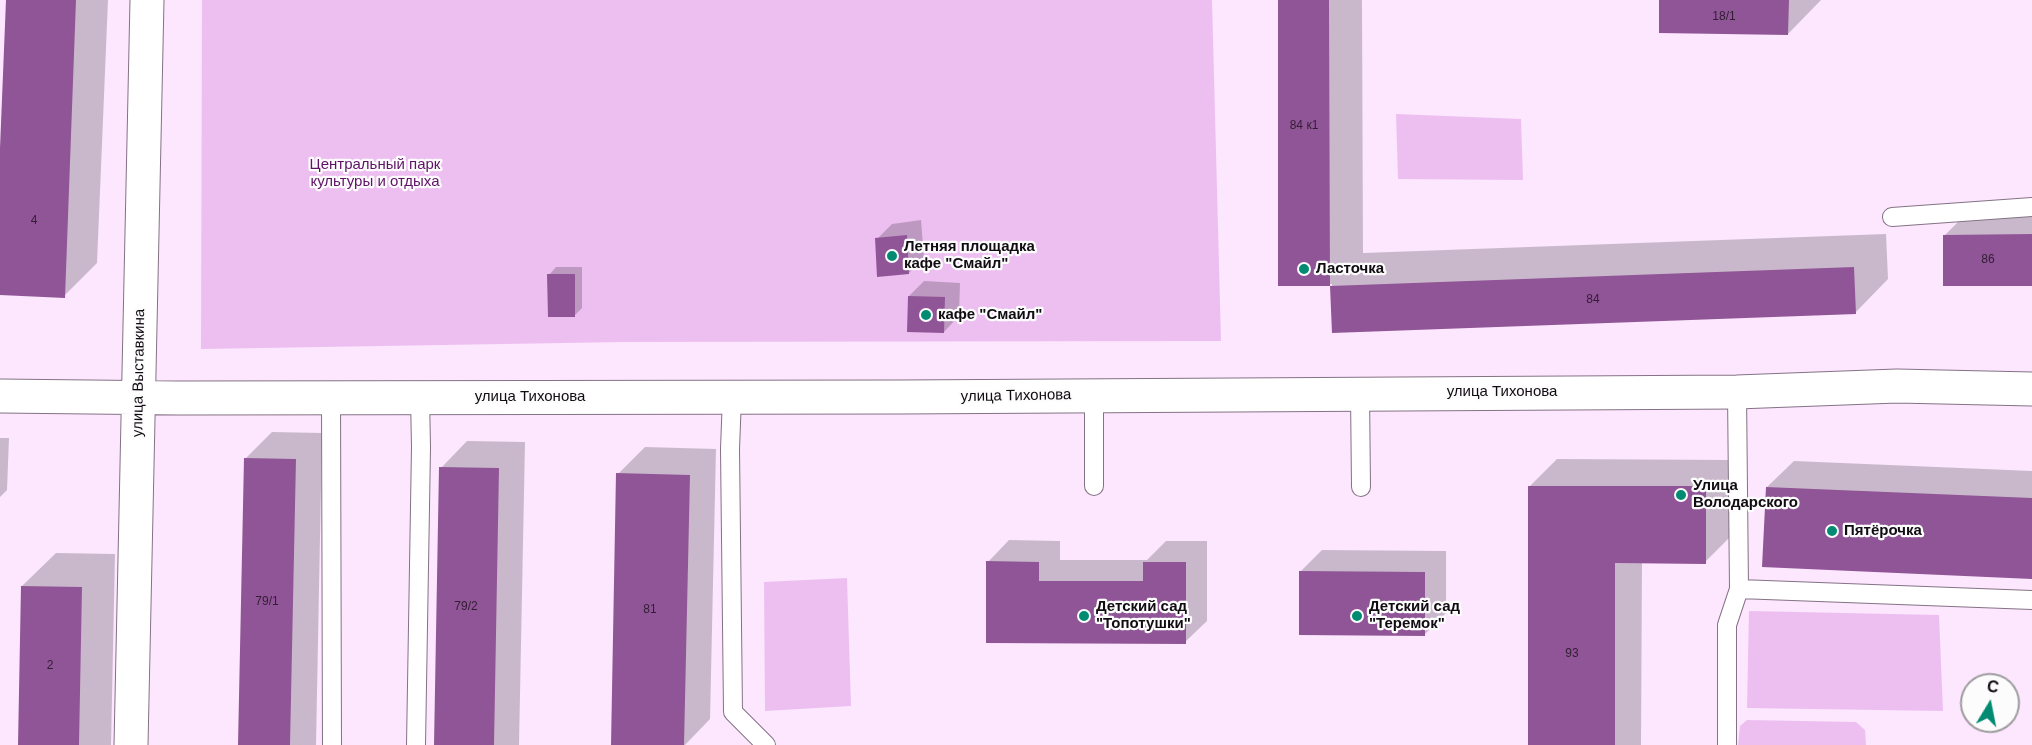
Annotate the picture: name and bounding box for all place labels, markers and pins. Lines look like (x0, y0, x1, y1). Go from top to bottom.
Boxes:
place label: Летняя площадка кафе "Смайл" (904, 238, 1035, 273)
marker: Летняя площадка кафе "Смайл" (885, 249, 899, 263)
place label: Ласточка (1316, 260, 1384, 278)
marker: Ласточка (1297, 262, 1311, 276)
place label: кафе "Смайл" (938, 306, 1042, 324)
marker: кафе "Смайл" (919, 308, 933, 322)
place label: Улица Володарского (1693, 477, 1798, 512)
marker: Улица Володарского (1674, 488, 1688, 502)
place label: Пятёрочка (1844, 522, 1922, 540)
marker: Пятёрочка (1825, 524, 1839, 538)
place label: Детский сад "Топотушки" (1096, 598, 1191, 633)
place label: Детский сад "Теремок" (1369, 598, 1460, 633)
marker: Детский сад "Топотушки" (1077, 609, 1091, 623)
marker: Детский сад "Теремок" (1350, 609, 1364, 623)

